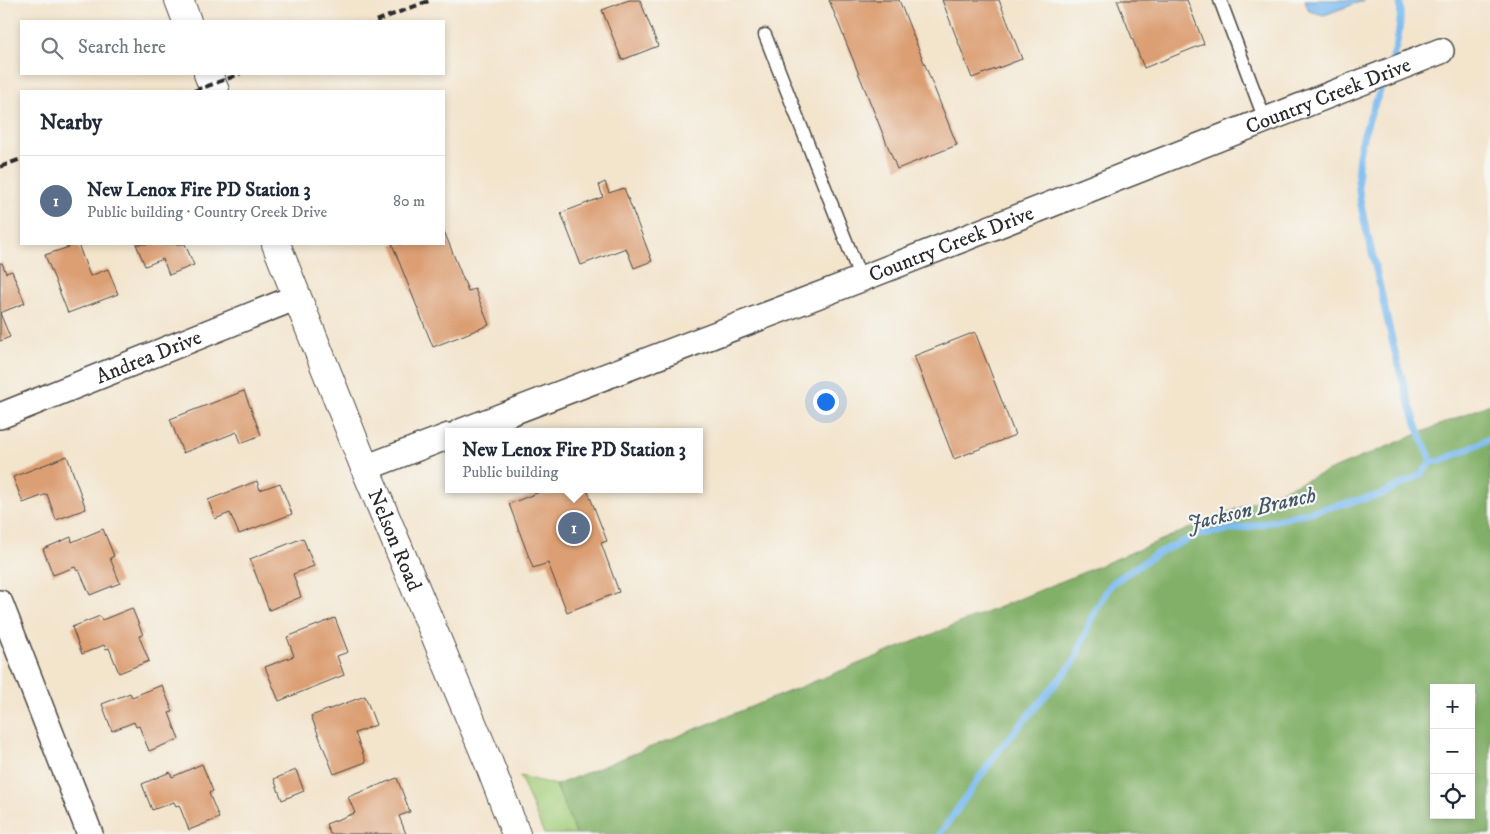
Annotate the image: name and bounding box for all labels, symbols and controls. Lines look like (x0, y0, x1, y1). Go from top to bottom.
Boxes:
search box (20, 20, 445, 75)
icon: search (38, 34, 66, 62)
text: Search here (78, 36, 166, 59)
street label: Country Creek Drive (1242, 52, 1415, 140)
text: Nearby (40, 110, 102, 136)
text: New Lenox Fire PD Station 3 (87, 179, 311, 202)
text: 1 (53, 191, 59, 211)
text: 80 m (393, 191, 425, 211)
street label: Country Creek Drive (865, 200, 1038, 289)
text: Public building · Country Creek Drive (87, 202, 327, 222)
street label: Andrea Drive (92, 324, 206, 390)
your location (813, 389, 839, 415)
popup (445, 428, 703, 493)
text: New Lenox Fire PD Station 3 (462, 439, 686, 462)
text: Public building (462, 462, 558, 482)
water label: Jackson Branch (1184, 481, 1319, 537)
street label: Nelson Road (361, 485, 427, 596)
pin: 1 (558, 509, 590, 547)
map controls (1430, 684, 1475, 819)
button: + (1430, 684, 1475, 729)
button: − (1430, 729, 1475, 774)
button: locate (1430, 774, 1475, 819)

